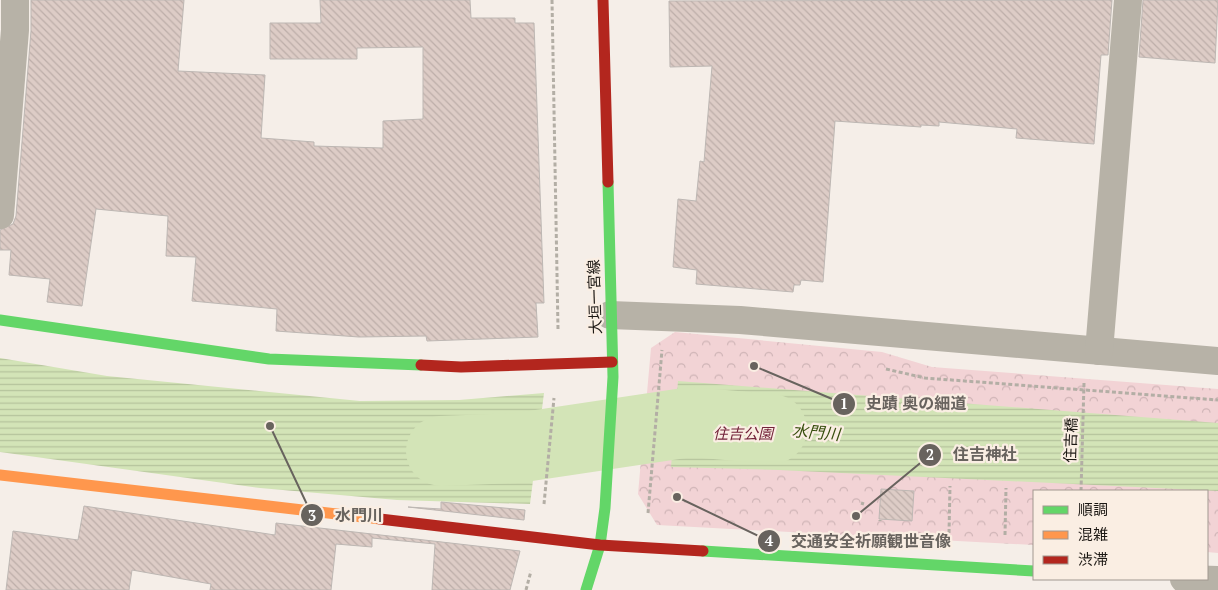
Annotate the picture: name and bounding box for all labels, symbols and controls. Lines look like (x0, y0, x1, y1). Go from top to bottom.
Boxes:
street label: 大垣一宮線 (583, 259, 605, 335)
callout: 史蹟 奥の細道 (831, 388, 977, 419)
text: 史蹟 奥の細道 (866, 392, 966, 414)
text: 1 (840, 393, 848, 413)
street label: 住吉橋 (1059, 417, 1081, 463)
water label: 水門川 (791, 419, 843, 445)
park label: 住吉公園 (713, 423, 775, 443)
callout: 住吉神社 (918, 439, 1027, 470)
text: 住吉神社 (952, 443, 1017, 465)
text: 2 (926, 444, 934, 464)
legend (1033, 490, 1208, 580)
text: 順調 (1078, 499, 1108, 519)
callout: 水門川 (300, 500, 393, 531)
text: 水門川 (335, 504, 383, 526)
text: 3 (308, 505, 316, 525)
text: 混雑 (1078, 524, 1108, 544)
callout: 交通安全祈願観世音像 (756, 525, 961, 556)
text: 4 (765, 530, 774, 550)
text: 交通安全祈願観世音像 (791, 530, 951, 552)
text: 渋滞 (1078, 549, 1108, 569)

